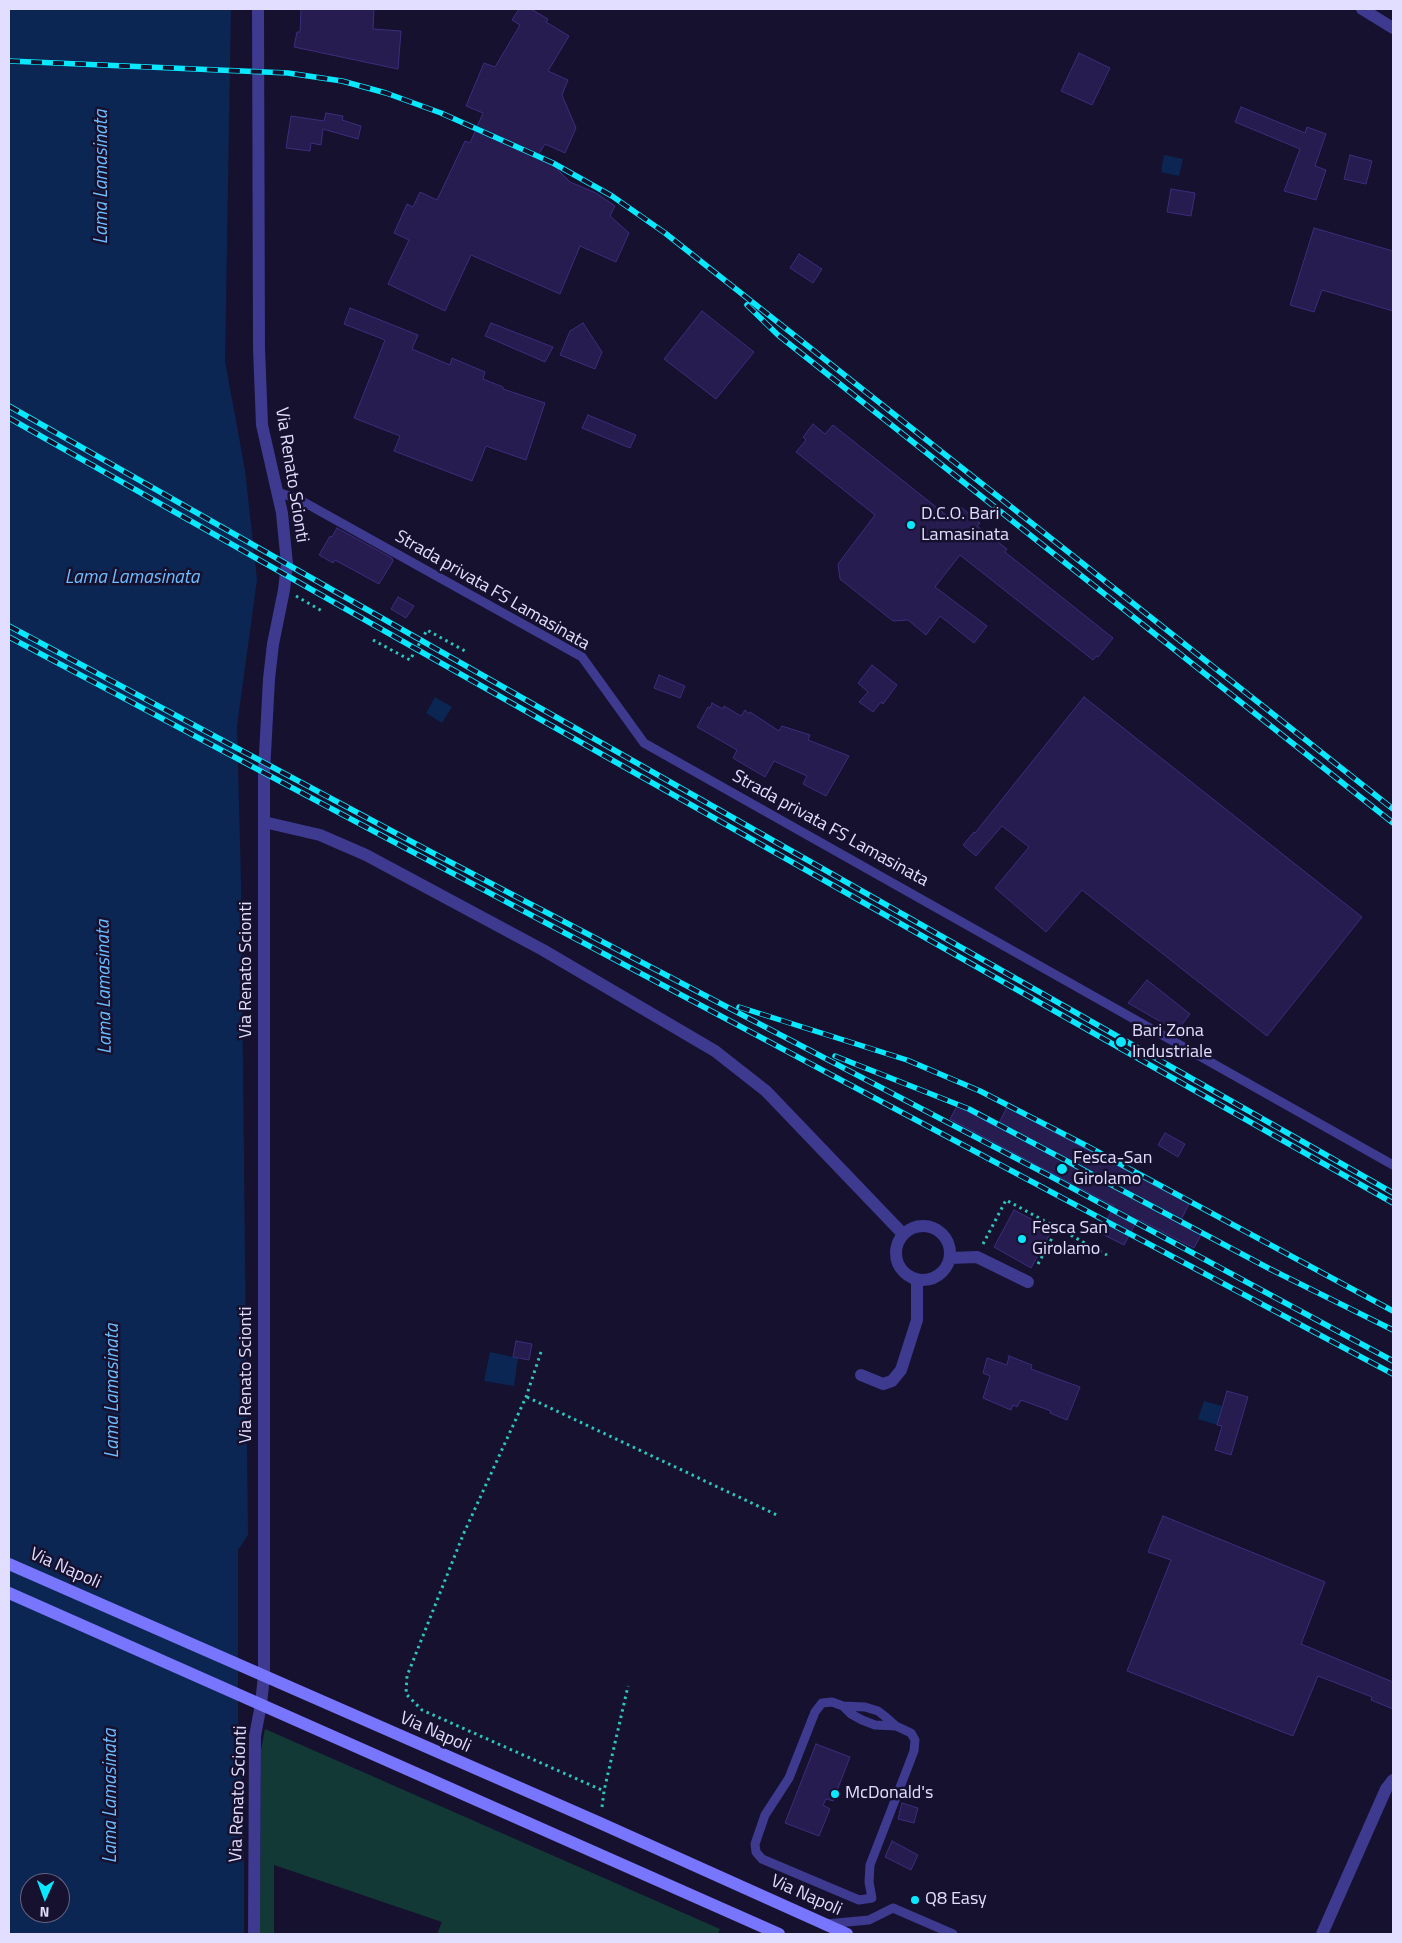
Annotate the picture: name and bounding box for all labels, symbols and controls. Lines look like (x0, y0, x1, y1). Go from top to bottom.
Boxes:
water label: Lama Lamasinata (91, 110, 113, 244)
street label: Via Renato Scionti (270, 406, 312, 544)
place label: D.C.O. Bari Lamasinata (921, 504, 1009, 546)
marker: D.C.O. Bari Lamasinata (905, 519, 917, 531)
street label: Strada privata FS Lamasinata (391, 526, 593, 656)
water label: Lama Lamasinata (65, 567, 199, 589)
street label: Strada privata FS Lamasinata (728, 766, 932, 892)
street label: Via Renato Scionti (236, 902, 258, 1038)
water label: Lama Lamasinata (92, 920, 118, 1054)
place label: Bari Zona Industriale (1132, 1021, 1212, 1064)
marker: Bari Zona Industriale (1114, 1035, 1128, 1049)
place label: Fesca-San Girolamo (1073, 1148, 1152, 1190)
marker: Fesca-San Girolamo (1055, 1162, 1069, 1176)
place label: Fesca San Girolamo (1032, 1218, 1108, 1260)
marker: Fesca San Girolamo (1016, 1233, 1028, 1245)
street label: Via Renato Scionti (236, 1307, 258, 1443)
water label: Lama Lamasinata (102, 1324, 124, 1458)
street label: Via Napoli (26, 1544, 104, 1594)
street label: Via Napoli (396, 1708, 474, 1758)
street label: Via Renato Scionti (226, 1725, 252, 1863)
water label: Lama Lamasinata (100, 1729, 122, 1863)
place label: McDonald's (845, 1783, 933, 1805)
marker: McDonald's (829, 1788, 841, 1800)
street label: Via Napoli (767, 1871, 845, 1921)
north arrow (20, 1873, 70, 1923)
place label: Q8 Easy (925, 1889, 987, 1911)
marker: Q8 Easy (909, 1894, 921, 1906)
text: N (39, 1902, 50, 1923)

